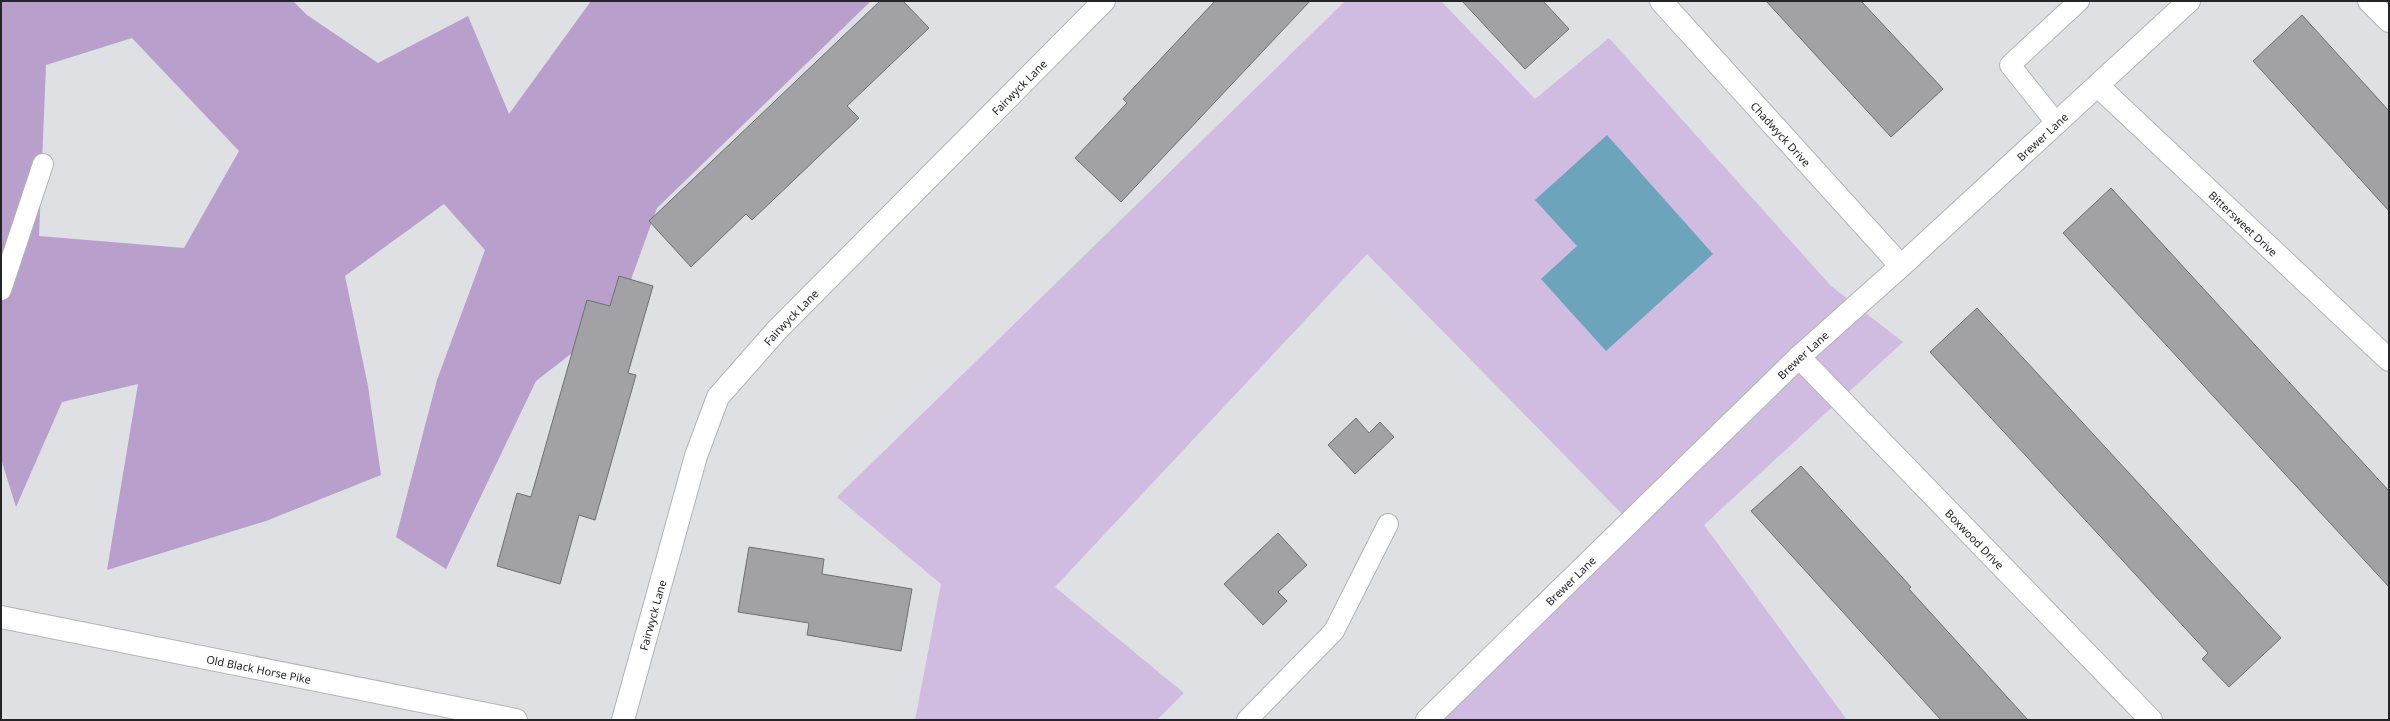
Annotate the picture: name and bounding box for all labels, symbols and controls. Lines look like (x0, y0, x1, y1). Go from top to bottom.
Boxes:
street label: Fairwyck Lane (988, 56, 1050, 118)
street label: Chadwyck Drive (1748, 98, 1814, 169)
street label: Brewer Lane (2013, 109, 2071, 164)
street label: Bittersweet Drive (2206, 187, 2281, 259)
street label: Fairwyck Lane (760, 286, 821, 348)
street label: Brewer Lane (1774, 327, 1831, 382)
street label: Boxwood Drive (1942, 505, 2008, 572)
street label: Brewer Lane (1542, 552, 1599, 608)
street label: Fairwyck Lane (635, 578, 669, 652)
street label: Old Black Horse Pike (205, 651, 313, 686)

